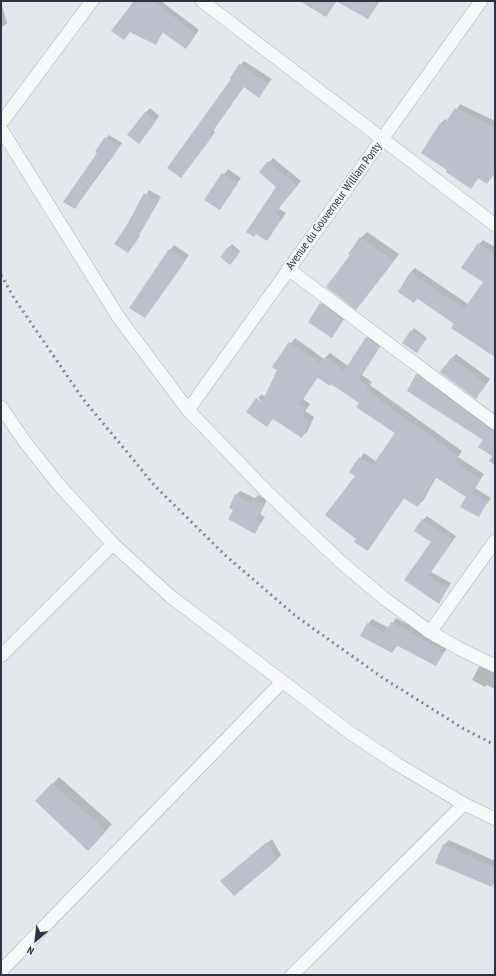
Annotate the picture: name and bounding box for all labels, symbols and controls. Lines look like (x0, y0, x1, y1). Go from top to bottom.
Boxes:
street label: Avenue du Gouverneur William Ponty (283, 140, 385, 272)
north arrow (16, 920, 56, 960)
text: N (24, 943, 36, 958)

